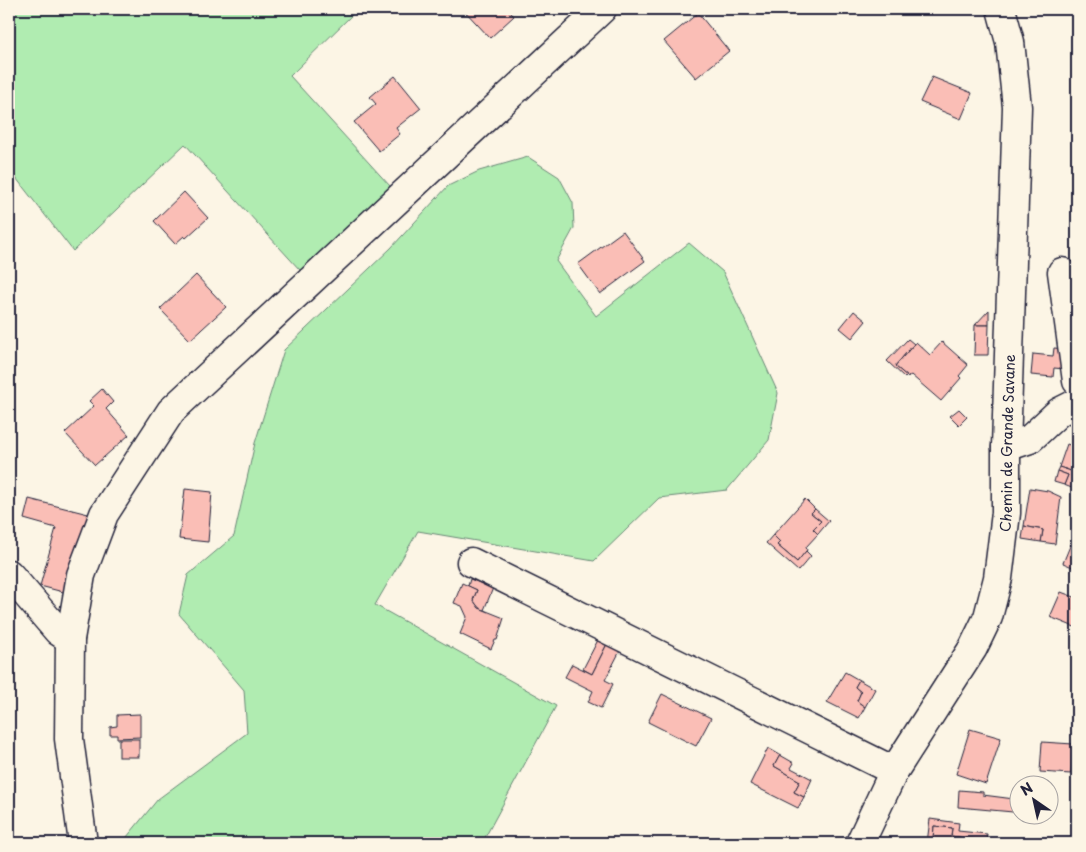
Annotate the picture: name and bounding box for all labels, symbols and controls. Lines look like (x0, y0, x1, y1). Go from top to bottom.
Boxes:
street label: Chemin de Grande Savane (993, 354, 1020, 533)
north arrow (1008, 774, 1058, 824)
text: N (1016, 777, 1037, 801)

